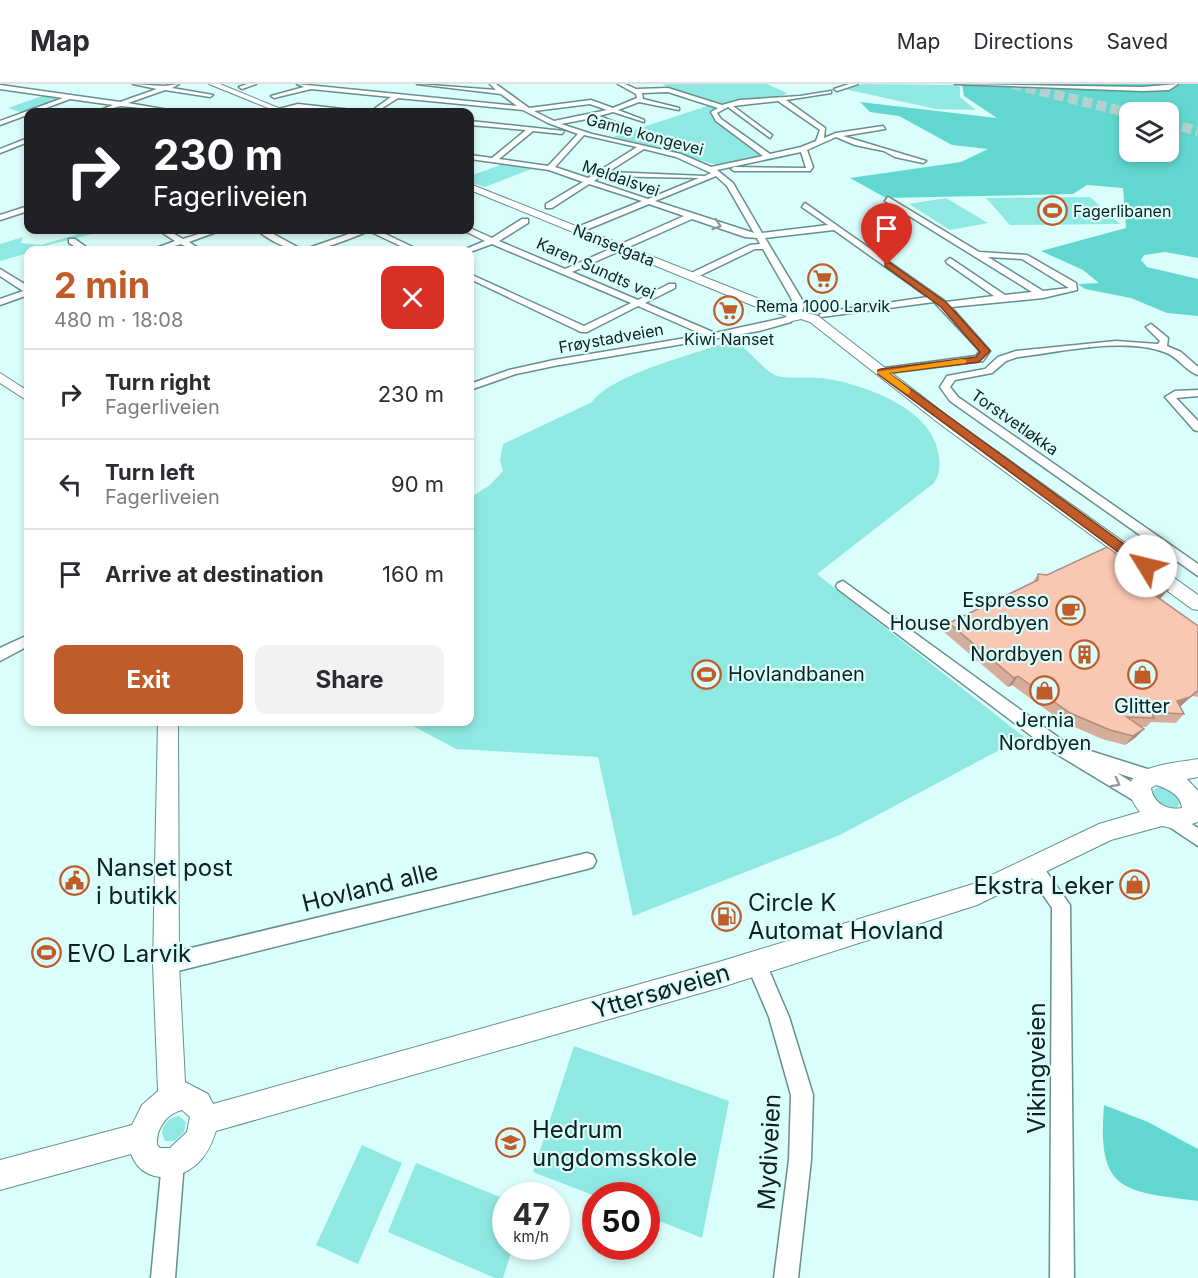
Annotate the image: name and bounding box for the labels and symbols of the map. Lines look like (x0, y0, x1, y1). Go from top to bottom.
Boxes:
street label: Gamle kongevei (584, 109, 706, 159)
street label: Meldalsvei (580, 155, 662, 201)
sports icon: Fagerlibanen (1036, 195, 1068, 227)
place label: Fagerlibanen (1073, 201, 1171, 221)
pin (861, 203, 912, 265)
one-way arrow (711, 217, 722, 230)
street label: Nansetgata (570, 220, 658, 270)
street label: Karen Sundts vei (534, 233, 658, 303)
supermarket icon: Rema 1000 Larvik (807, 262, 839, 294)
supermarket icon: Kiwi Nanset (713, 295, 745, 327)
place label: Rema 1000 Larvik (756, 296, 890, 316)
street label: Frøystadveien (557, 319, 665, 357)
place label: Kiwi Nanset (684, 329, 774, 349)
street label: Torstvetløkka (968, 385, 1062, 459)
position arrow (1114, 534, 1178, 598)
place label: Espresso House Nordbyen (890, 588, 1049, 635)
cafe icon: Espresso House Nordbyen (1054, 595, 1086, 627)
building icon: Nordbyen (1068, 638, 1100, 670)
place label: Nordbyen (970, 642, 1063, 666)
sports icon: Hovlandbanen (691, 658, 723, 690)
shop icon: Glitter (1126, 659, 1158, 691)
place label: Hovlandbanen (728, 662, 865, 686)
shop icon: Jernia Nordbyen (1029, 674, 1061, 706)
place label: Glitter (1114, 694, 1171, 718)
place label: Jernia Nordbyen (999, 708, 1091, 755)
one-way arrow (1110, 776, 1120, 788)
place label: Nanset post i butikk (96, 853, 233, 910)
street label: Hovland alle (299, 856, 441, 918)
public building icon: Nanset post i butikk (59, 865, 91, 897)
shop icon: Ekstra Leker (1119, 869, 1151, 901)
place label: Ekstra Leker (973, 871, 1114, 900)
place label: Circle K Automat Hovland (748, 888, 943, 945)
fuel station icon: Circle K Automat Hovland (711, 900, 743, 932)
sports icon: EVO Larvik (30, 937, 62, 969)
place label: EVO Larvik (67, 939, 191, 968)
street label: Yttersøveien (589, 958, 733, 1024)
street label: Vikingveien (1022, 1002, 1051, 1134)
street label: Mydiveien (751, 1093, 787, 1211)
place label: Hedrum ungdomsskole (532, 1115, 697, 1172)
school or university icon: Hedrum ungdomsskole (495, 1127, 527, 1159)
speed limit sign: 50 (582, 1182, 660, 1260)

